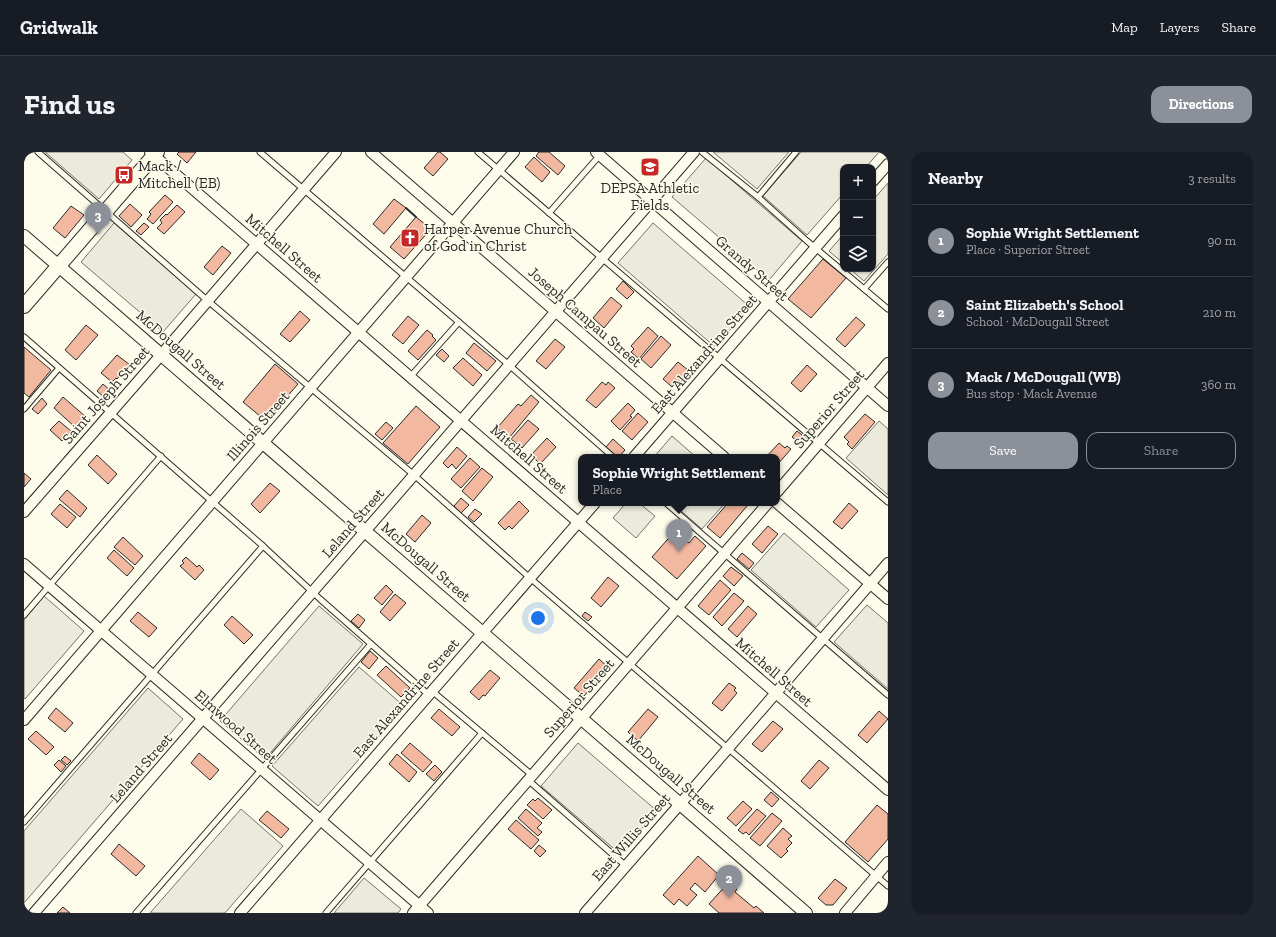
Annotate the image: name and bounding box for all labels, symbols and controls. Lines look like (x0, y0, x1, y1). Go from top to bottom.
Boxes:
text: Gridwalk (20, 16, 98, 39)
text: Map (1111, 19, 1138, 36)
text: Layers (1160, 19, 1199, 36)
text: Share (1221, 19, 1256, 36)
button: Directions (1151, 86, 1252, 123)
text: Find us (24, 88, 115, 121)
school or university icon: DEPSA Athletic Fields (639, 156, 661, 178)
place label: Mack / Mitchell (EB) (138, 157, 220, 192)
bus stop icon: Mack / Mitchell (EB) (113, 164, 135, 186)
map controls (840, 164, 876, 272)
button: + (840, 164, 876, 200)
text: Nearby (928, 168, 983, 188)
text: 3 results (1188, 171, 1236, 186)
place label: DEPSA Athletic Fields (601, 179, 700, 214)
button: − (840, 200, 876, 236)
pin: 3 (85, 202, 111, 235)
street label: Mitchell Street (242, 210, 327, 287)
place label: Harper Avenue Church of God in Christ (424, 220, 573, 255)
text: Sophie Wright Settlement (966, 224, 1139, 242)
church icon: Harper Avenue Church of God in Christ (399, 227, 421, 249)
street label: Grandy Street (712, 231, 793, 305)
text: 1 (938, 233, 944, 248)
text: 90 m (1207, 233, 1236, 248)
button: layers (840, 236, 876, 272)
text: Place · Superior Street (966, 242, 1090, 257)
street label: Joseph Campau Street (525, 263, 646, 371)
street label: East Alexandrine Street (647, 290, 761, 418)
text: Saint Elizabeth's School (966, 296, 1123, 314)
text: 2 (938, 305, 944, 320)
text: 210 m (1203, 305, 1236, 320)
street label: McDougall Street (133, 306, 230, 394)
text: School · McDougall Street (966, 314, 1109, 329)
street label: Saint Joseph Street (59, 342, 154, 448)
street label: Superior Street (790, 365, 869, 452)
text: Mack / McDougall (WB) (966, 368, 1121, 386)
text: 3 (938, 377, 944, 392)
text: 360 m (1201, 377, 1236, 392)
text: Bus stop · Mack Avenue (966, 386, 1097, 401)
street label: Illinois Street (223, 387, 294, 465)
street label: Mitchell Street (487, 421, 572, 498)
button: Save (928, 432, 1078, 469)
button: Share (1086, 432, 1236, 469)
popup (578, 454, 780, 506)
text: Sophie Wright Settlement (592, 464, 766, 482)
text: Place (592, 482, 622, 497)
street label: Leland Street (318, 484, 388, 561)
street label: McDougall Street (378, 518, 475, 606)
pin: 1 (666, 519, 692, 552)
your location (528, 608, 548, 628)
street label: East Alexandrine Street (349, 634, 463, 762)
street label: Mitchell Street (732, 634, 817, 711)
street label: Superior Street (540, 654, 619, 741)
street label: Elmwood Street (191, 686, 281, 768)
street label: Leland Street (106, 729, 176, 806)
street label: McDougall Street (623, 730, 720, 818)
street label: East Willis Street (588, 789, 674, 885)
pin: 2 (716, 865, 742, 898)

